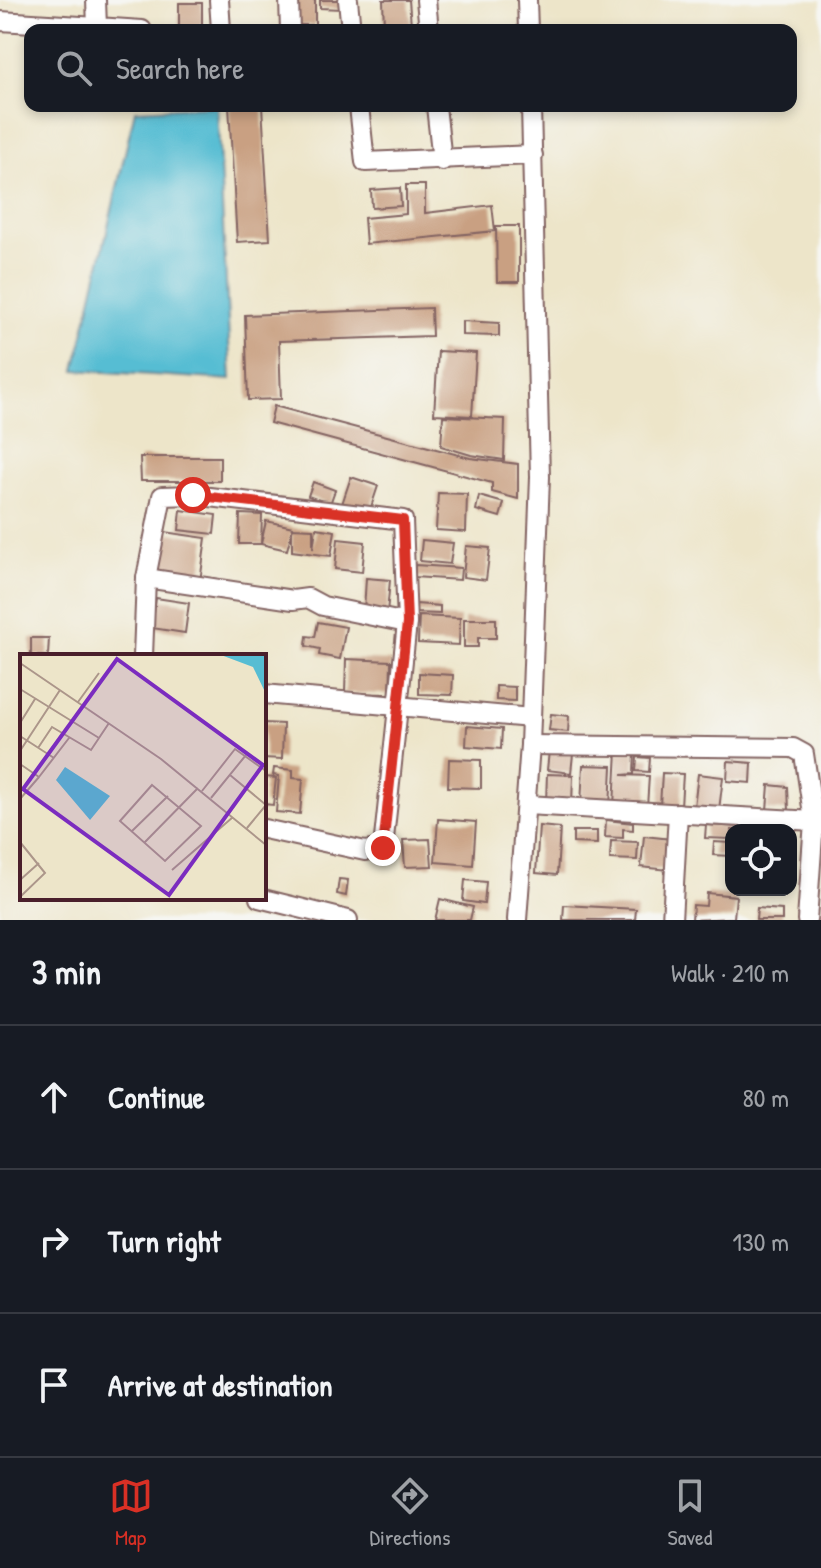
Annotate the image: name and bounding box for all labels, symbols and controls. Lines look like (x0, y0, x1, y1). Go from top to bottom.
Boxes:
search box (24, 24, 797, 112)
icon: search (52, 46, 96, 90)
text: Search here (116, 48, 244, 88)
route start (175, 477, 211, 513)
inset map (20, 654, 266, 900)
map controls (725, 824, 797, 896)
button: locate (725, 824, 797, 896)
route end (365, 830, 401, 866)
text: 3 min (32, 949, 101, 995)
text: Walk · 210 m (671, 955, 789, 990)
icon: ahead (32, 1075, 76, 1119)
text: Continue (108, 1077, 205, 1117)
text: 80 m (742, 1080, 789, 1115)
icon: right (32, 1219, 76, 1263)
text: Turn right (108, 1221, 221, 1261)
text: 130 m (733, 1224, 789, 1259)
icon: arrive (32, 1363, 76, 1407)
text: Arrive at destination (108, 1365, 333, 1405)
tab: Map (109, 1474, 153, 1552)
tab: Directions (370, 1474, 451, 1552)
tab: Saved (668, 1474, 712, 1552)

